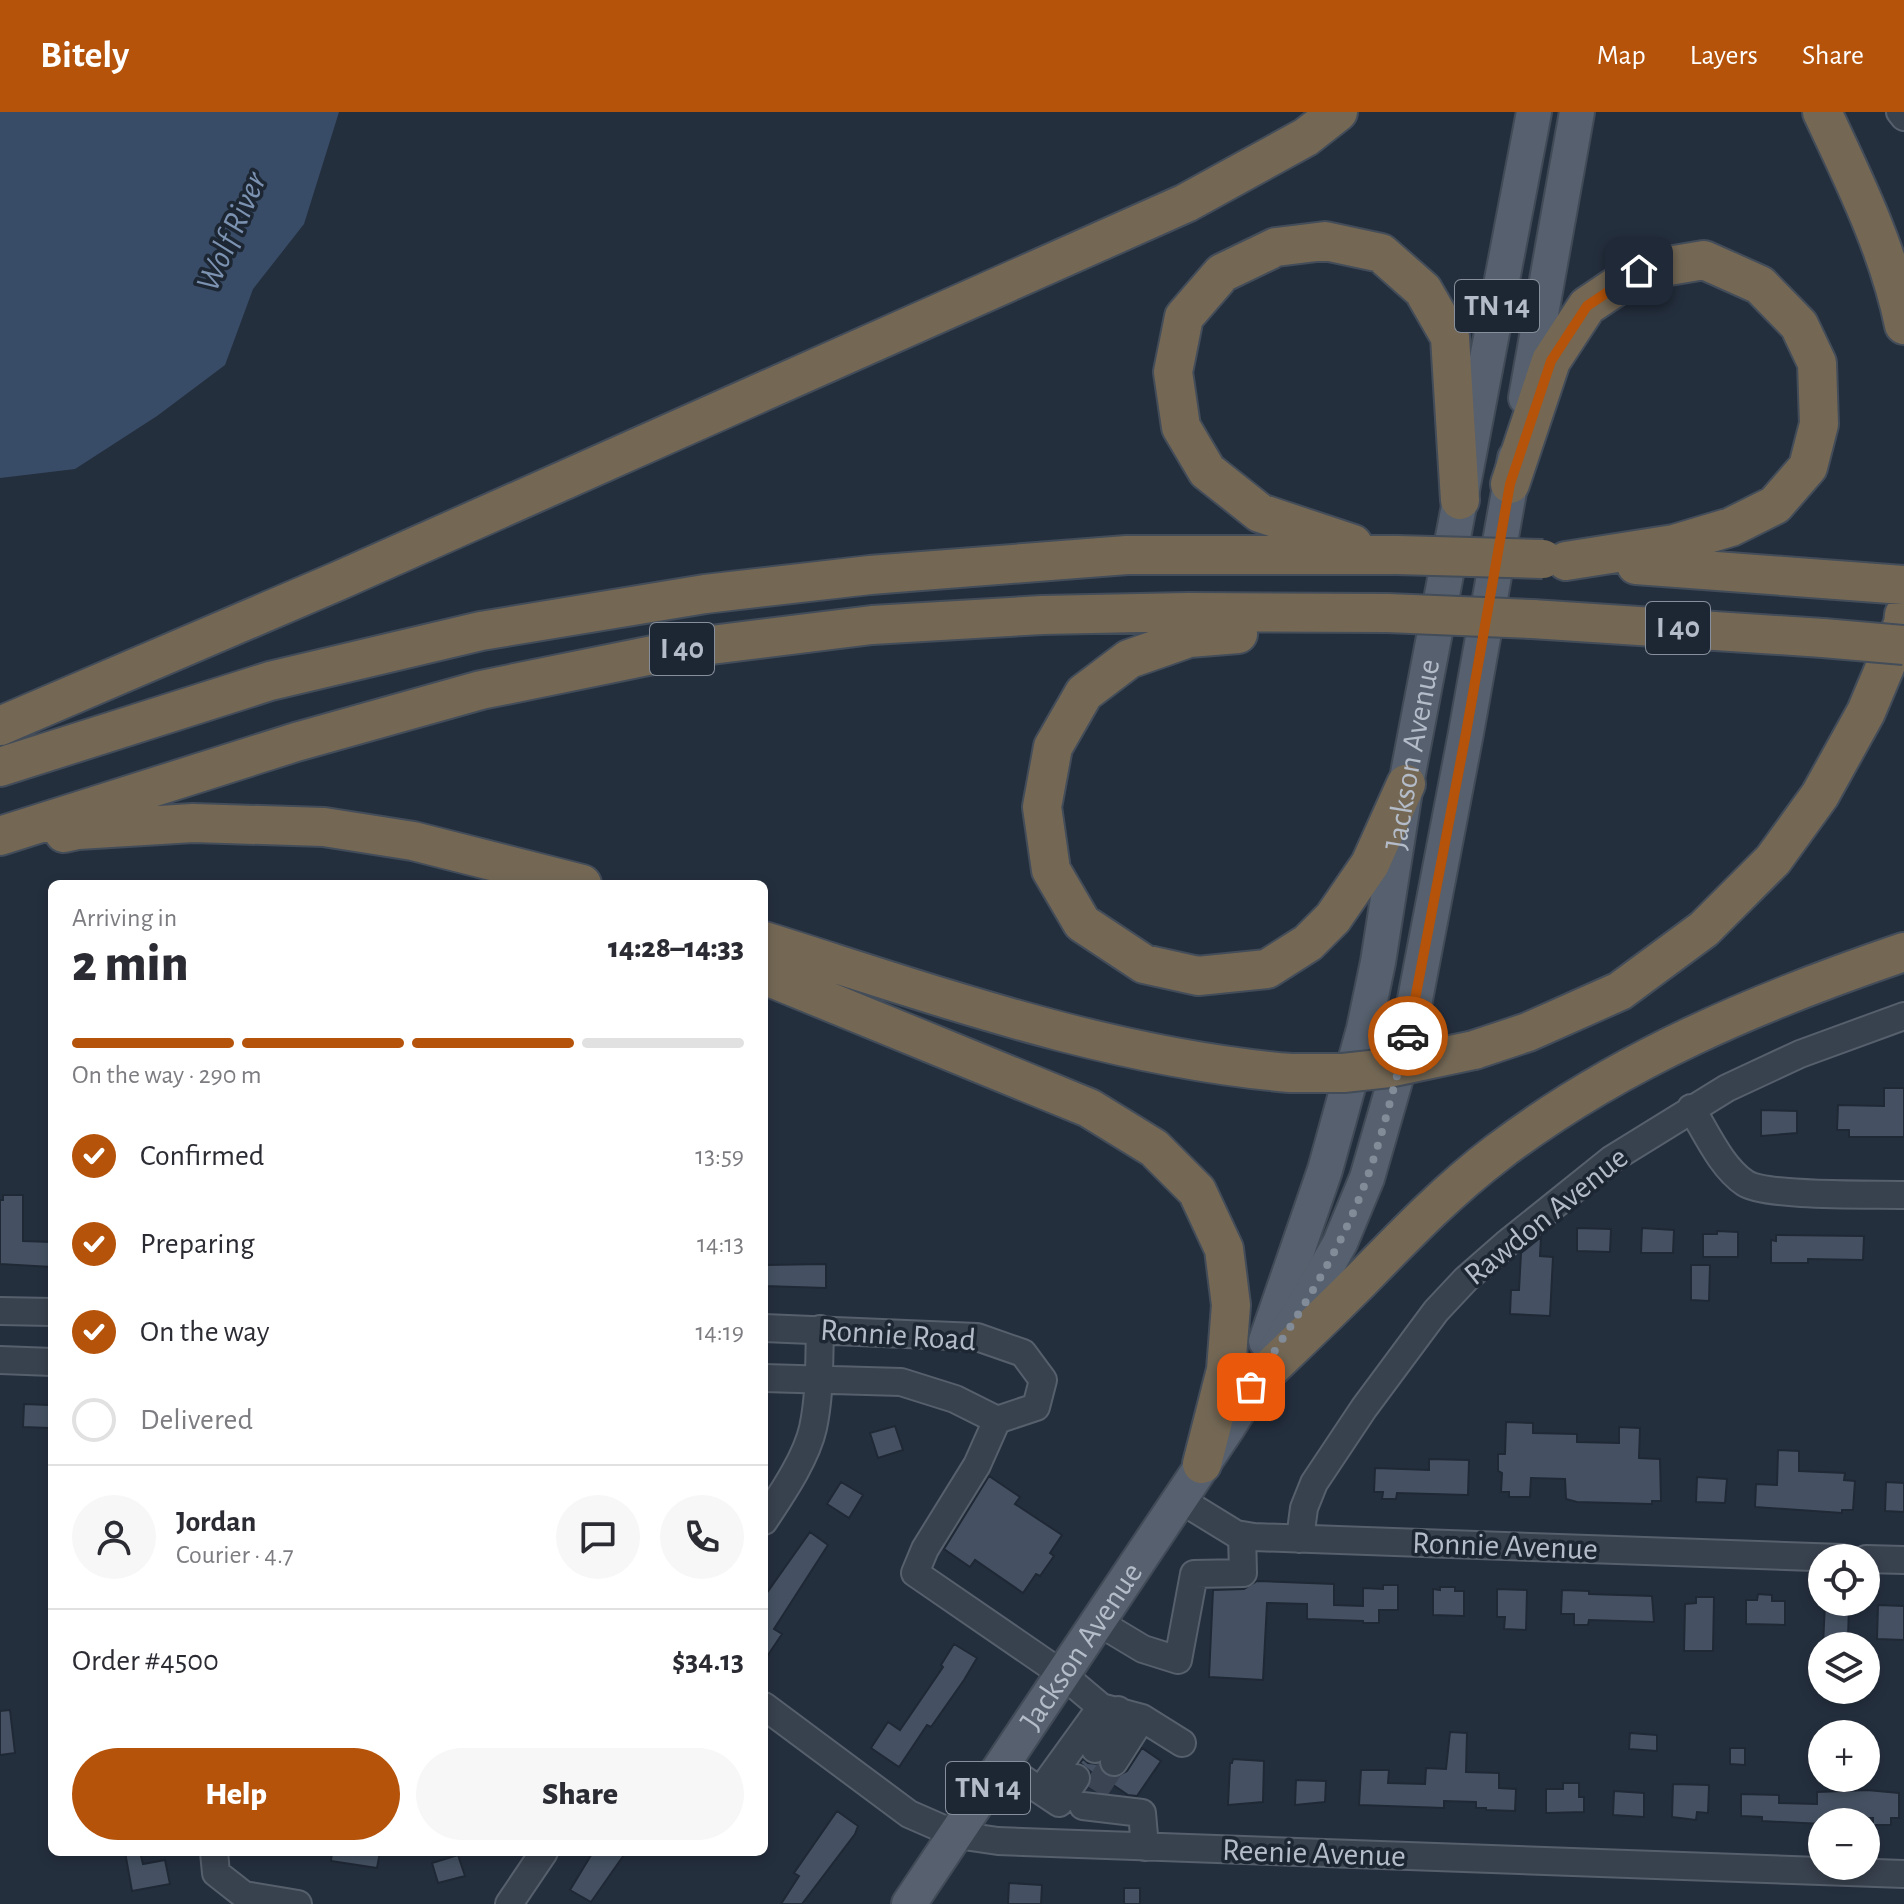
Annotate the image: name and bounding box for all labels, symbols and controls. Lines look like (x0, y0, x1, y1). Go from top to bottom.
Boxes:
text: Bitely (40, 37, 129, 75)
text: Map (1597, 42, 1646, 70)
text: Layers (1690, 42, 1758, 70)
text: Share (1802, 42, 1864, 70)
water label: Wolf River (191, 166, 274, 297)
pin (1605, 237, 1673, 305)
icon: home (1617, 249, 1661, 293)
road number: TN 14 (1455, 280, 1539, 332)
road number: I 40 (1646, 602, 1710, 654)
road number: I 40 (650, 623, 714, 675)
street label: Jackson Avenue (1380, 656, 1445, 852)
text: Arriving in (72, 905, 177, 931)
text: 14:28–14:33 (608, 933, 744, 963)
text: 2 min (72, 938, 188, 990)
courier (1368, 996, 1448, 1076)
icon: car (1386, 1014, 1430, 1058)
text: On the way · 290 m (72, 1062, 262, 1088)
icon: check (72, 1134, 116, 1178)
text: Confirmed (140, 1141, 264, 1171)
street label: Rawdon Avenue (1458, 1141, 1634, 1291)
text: 13:59 (695, 1143, 744, 1169)
icon: check (72, 1222, 116, 1266)
text: Preparing (140, 1229, 255, 1259)
text: 14:13 (697, 1231, 744, 1257)
icon: check (72, 1310, 116, 1354)
street label: Ronnie Road (819, 1314, 977, 1356)
text: On the way (140, 1317, 269, 1347)
text: 14:19 (695, 1319, 744, 1345)
pin (1217, 1353, 1285, 1421)
icon: bag (1229, 1365, 1273, 1409)
text: Delivered (140, 1405, 253, 1435)
button: person (72, 1495, 156, 1579)
button: chat (556, 1495, 640, 1579)
button: phone (660, 1495, 744, 1579)
text: Jordan (176, 1507, 256, 1537)
street label: Ronnie Avenue (1412, 1527, 1598, 1565)
text: Courier · 4.7 (176, 1542, 294, 1568)
map controls (1808, 1544, 1880, 1880)
button: locate (1808, 1544, 1880, 1616)
street label: Jackson Avenue (1014, 1557, 1148, 1736)
button: layers (1808, 1632, 1880, 1704)
text: Order #4500 (72, 1646, 219, 1676)
text: $34.13 (672, 1646, 744, 1676)
button: + (1808, 1720, 1880, 1792)
button: Help (72, 1748, 400, 1840)
button: Share (416, 1748, 744, 1840)
road number: TN 14 (946, 1762, 1030, 1814)
button: − (1808, 1808, 1880, 1880)
street label: Reenie Avenue (1222, 1834, 1406, 1872)

